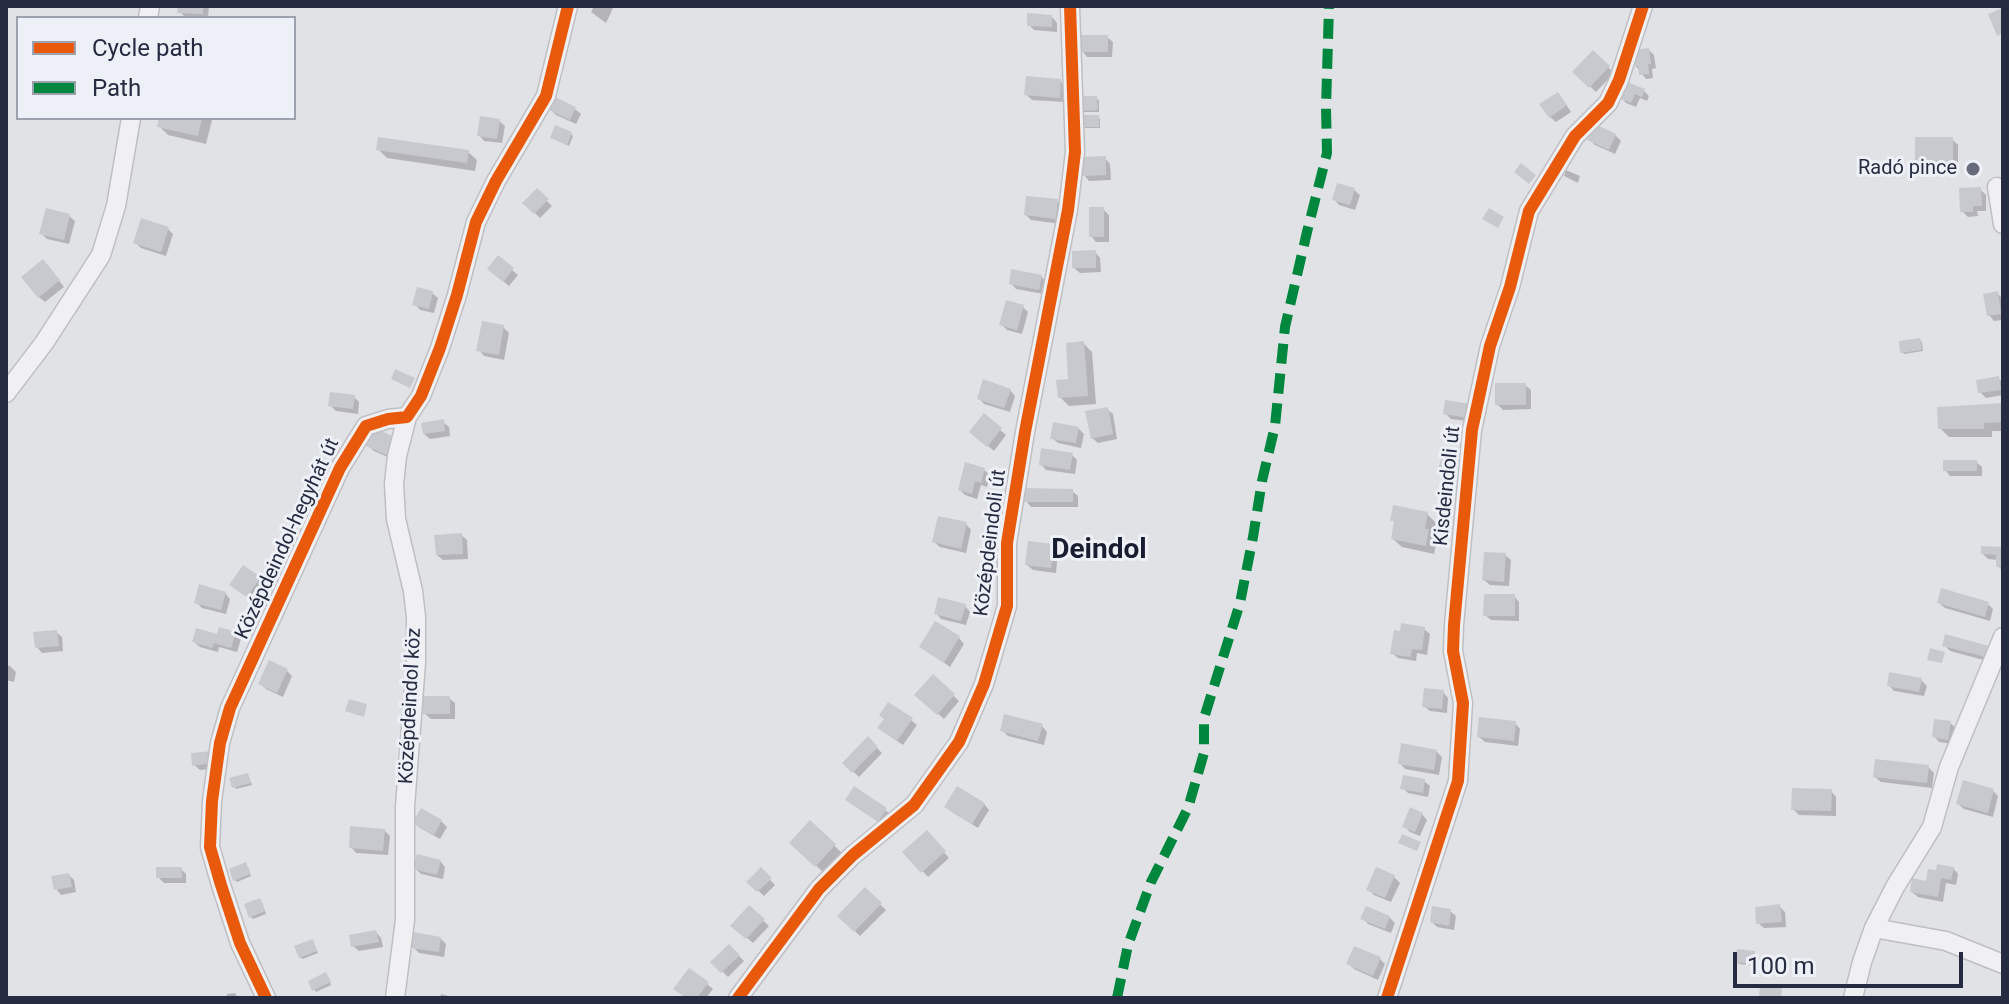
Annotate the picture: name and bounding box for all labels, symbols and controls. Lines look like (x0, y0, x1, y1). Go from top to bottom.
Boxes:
legend (16, 16, 296, 120)
text: Cycle path (92, 34, 204, 62)
text: Path (92, 74, 141, 102)
place label: Radó pince (1858, 157, 1957, 181)
marker: Radó pince (1964, 160, 1982, 178)
street label: Kisdeindoli út (1430, 425, 1466, 547)
street label: Középdeindol-hegyhát út (231, 435, 345, 643)
street label: Középdeindoli út (970, 468, 1012, 618)
district label: Deindol (1051, 534, 1147, 568)
street label: Középdeindol köz (395, 627, 427, 785)
scale bar (1737, 936, 1967, 986)
text: 100 m (1747, 952, 1814, 980)

